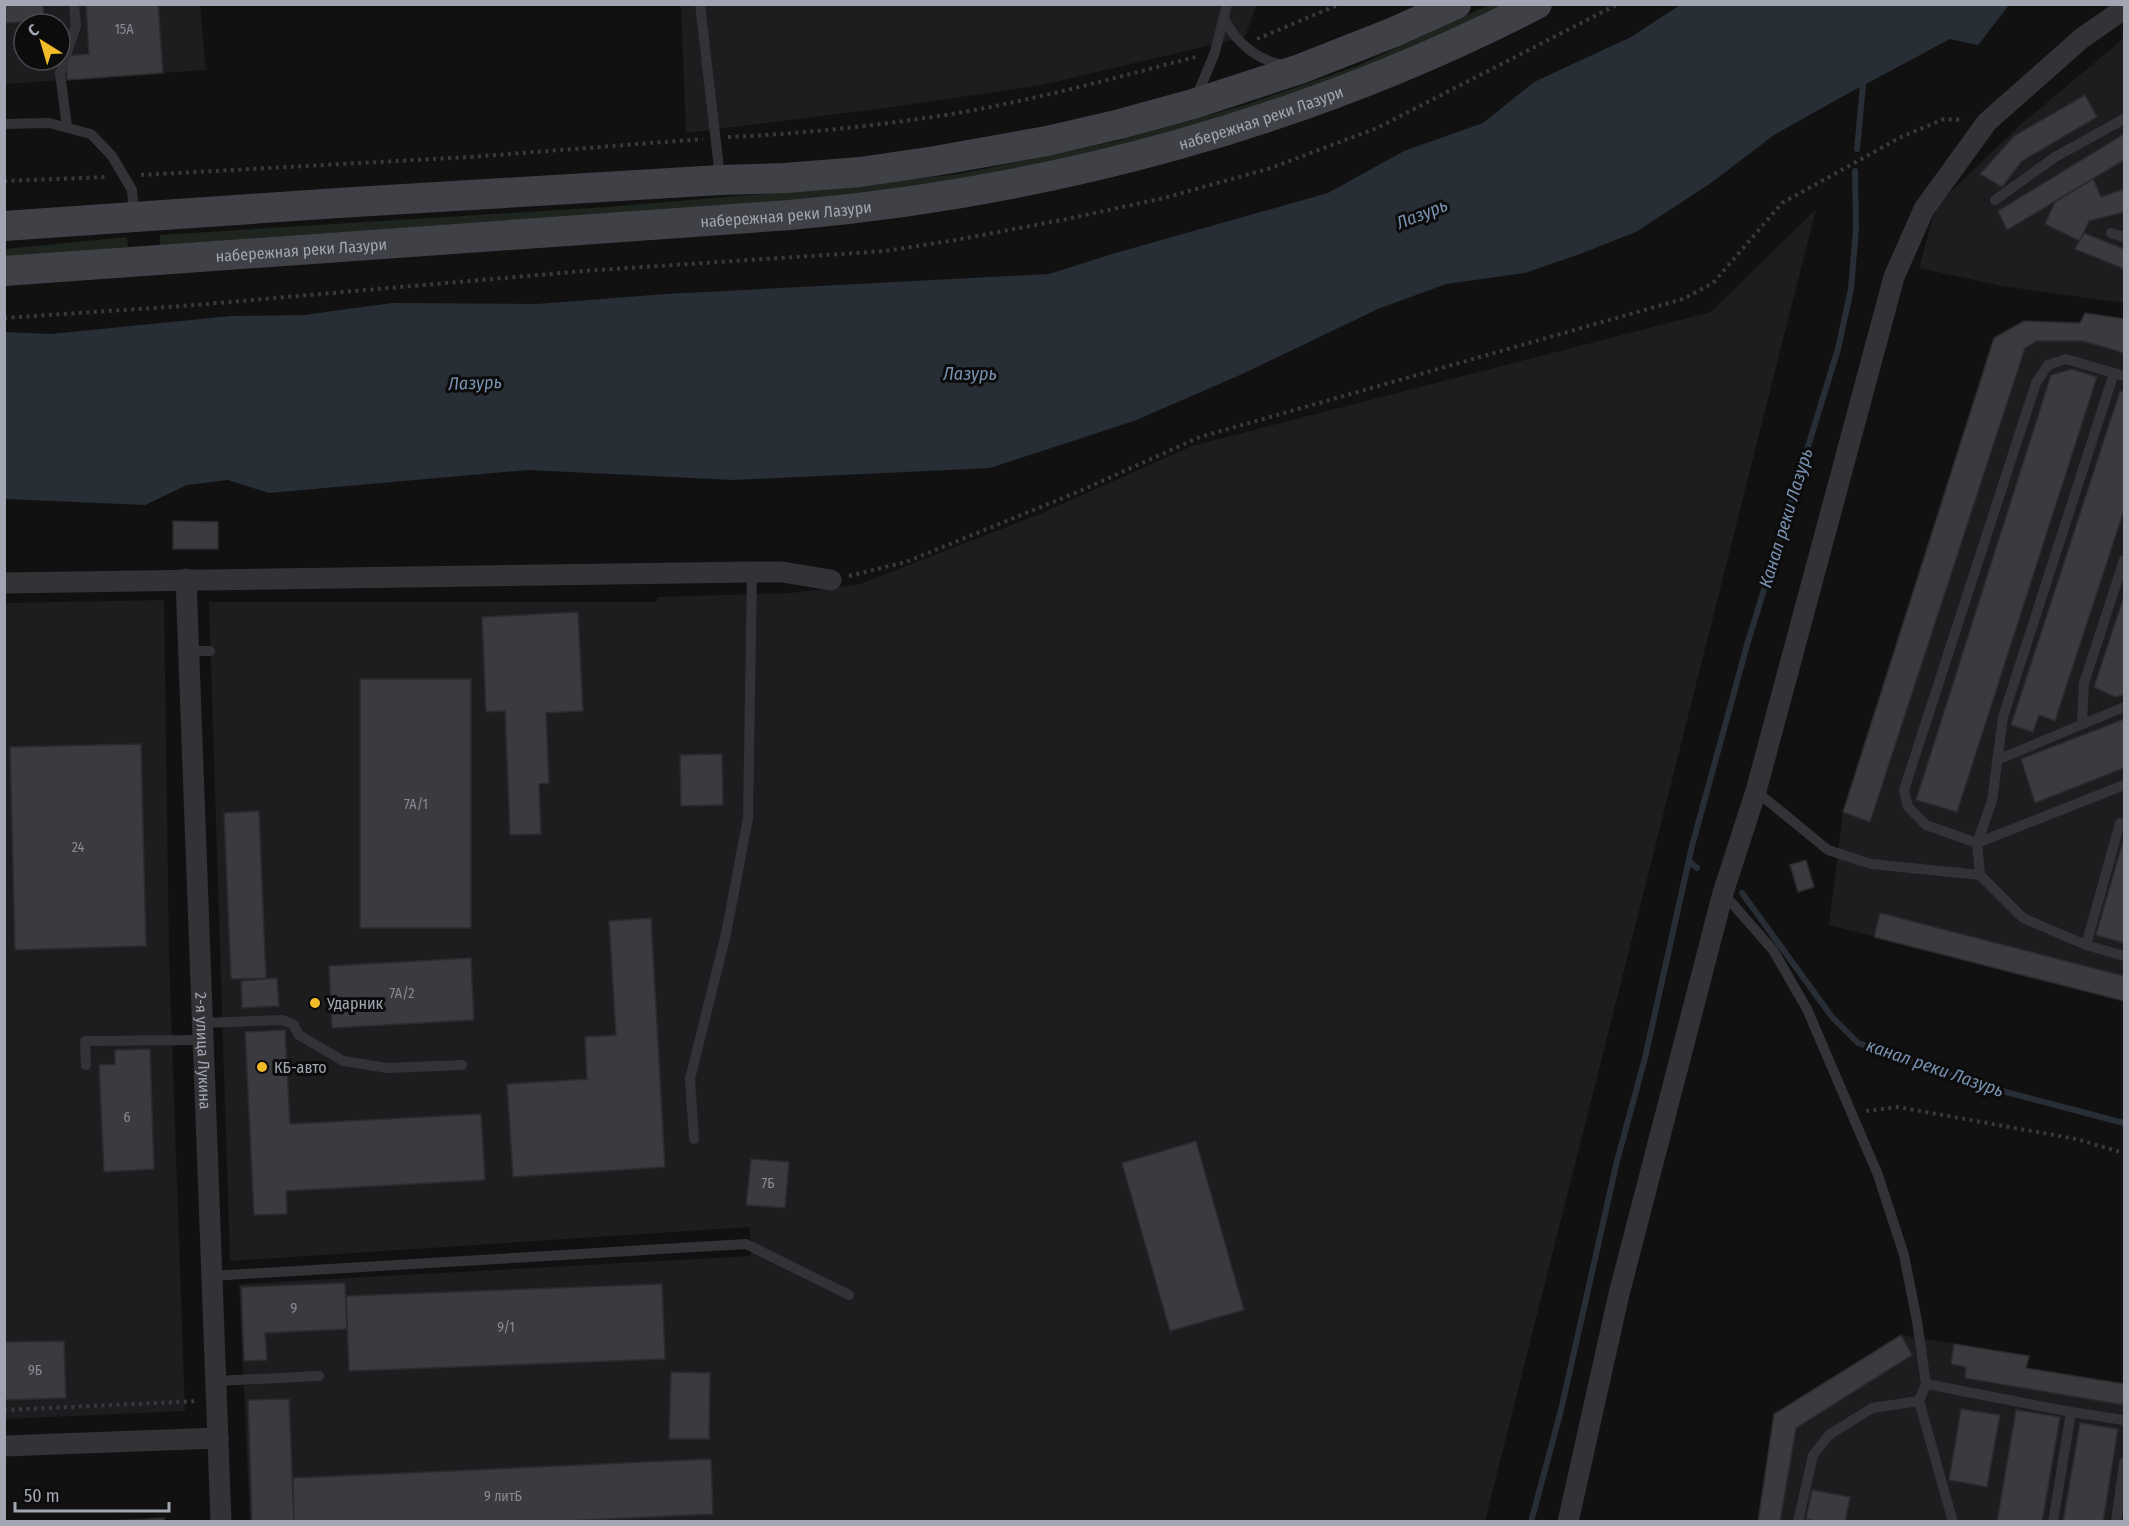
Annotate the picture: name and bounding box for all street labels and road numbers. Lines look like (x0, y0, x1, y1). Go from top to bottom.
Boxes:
street label: набережная реки Лазури (1177, 82, 1346, 153)
street label: набережная реки Лазури (700, 197, 873, 231)
street label: набережная реки Лазури (215, 234, 388, 265)
street label: 2-я улица Лукина (192, 992, 215, 1110)

